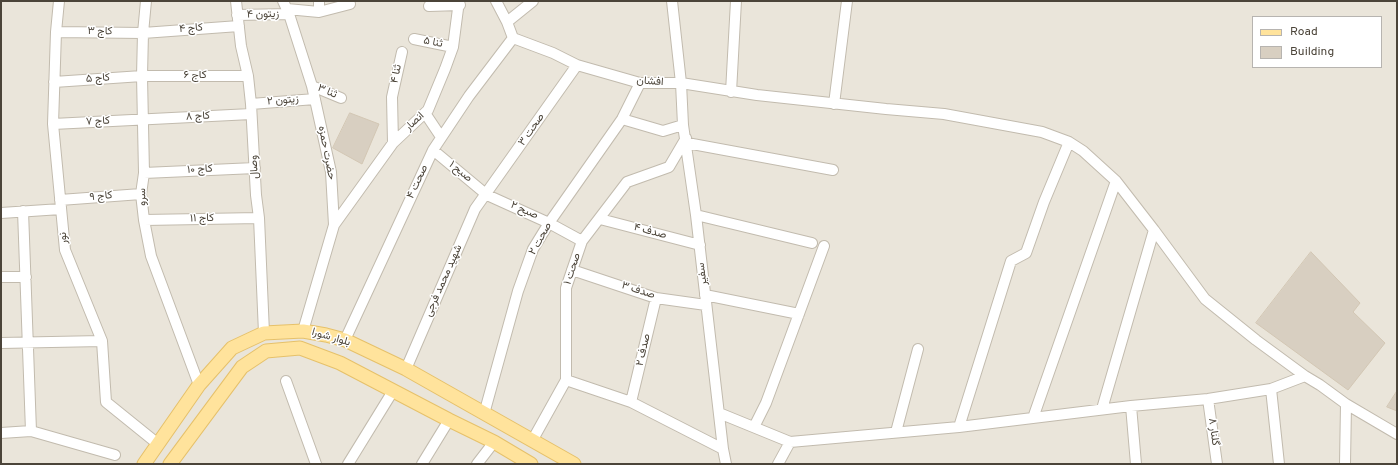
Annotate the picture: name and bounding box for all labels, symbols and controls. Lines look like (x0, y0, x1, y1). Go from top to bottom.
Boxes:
street label: زیتون ۴ (247, 8, 279, 22)
legend (1252, 16, 1382, 68)
street label: کاج ۴ (179, 22, 203, 36)
text: Road (1290, 24, 1318, 40)
street label: کاج ۳ (87, 25, 113, 39)
street label: ثنا ۵ (422, 35, 444, 51)
text: Building (1290, 44, 1334, 60)
street label: ثنا ۴ (389, 63, 405, 85)
street label: کاج ۶ (183, 69, 207, 83)
street label: کاج ۵ (85, 72, 111, 86)
street label: افشان (636, 74, 664, 90)
street label: ثنا ۳ (315, 82, 339, 102)
street label: زیتون ۲ (267, 93, 299, 109)
street label: کاج ۸ (186, 110, 210, 124)
street label: انصار (403, 110, 427, 134)
street label: صحت ۳ (516, 111, 548, 149)
street label: کاج ۷ (86, 115, 110, 129)
street label: حضرت حمزه (314, 125, 338, 181)
street label: وصال (248, 155, 262, 179)
street label: صبح ۱ (446, 159, 474, 185)
street label: کاج ۱۰ (187, 163, 213, 177)
street label: صحت ۴ (404, 163, 432, 201)
street label: سرو (136, 188, 150, 206)
street label: کاج ۹ (89, 189, 113, 205)
street label: صبح ۲ (508, 199, 540, 223)
street label: کاج ۱۱ (190, 212, 214, 226)
street label: صحت ۲ (527, 220, 555, 258)
street label: صدف ۴ (632, 221, 668, 243)
street label: نور (57, 232, 71, 244)
street label: شهید محمد فرجی (422, 243, 466, 319)
street label: صحت ۱ (562, 251, 584, 287)
street label: سفیر (695, 262, 711, 286)
street label: صدف ۳ (620, 279, 656, 303)
street label: بلوار شورا (310, 326, 352, 350)
street label: صدف ۲ (634, 332, 654, 368)
street label: گلنار ۸ (1205, 417, 1221, 447)

